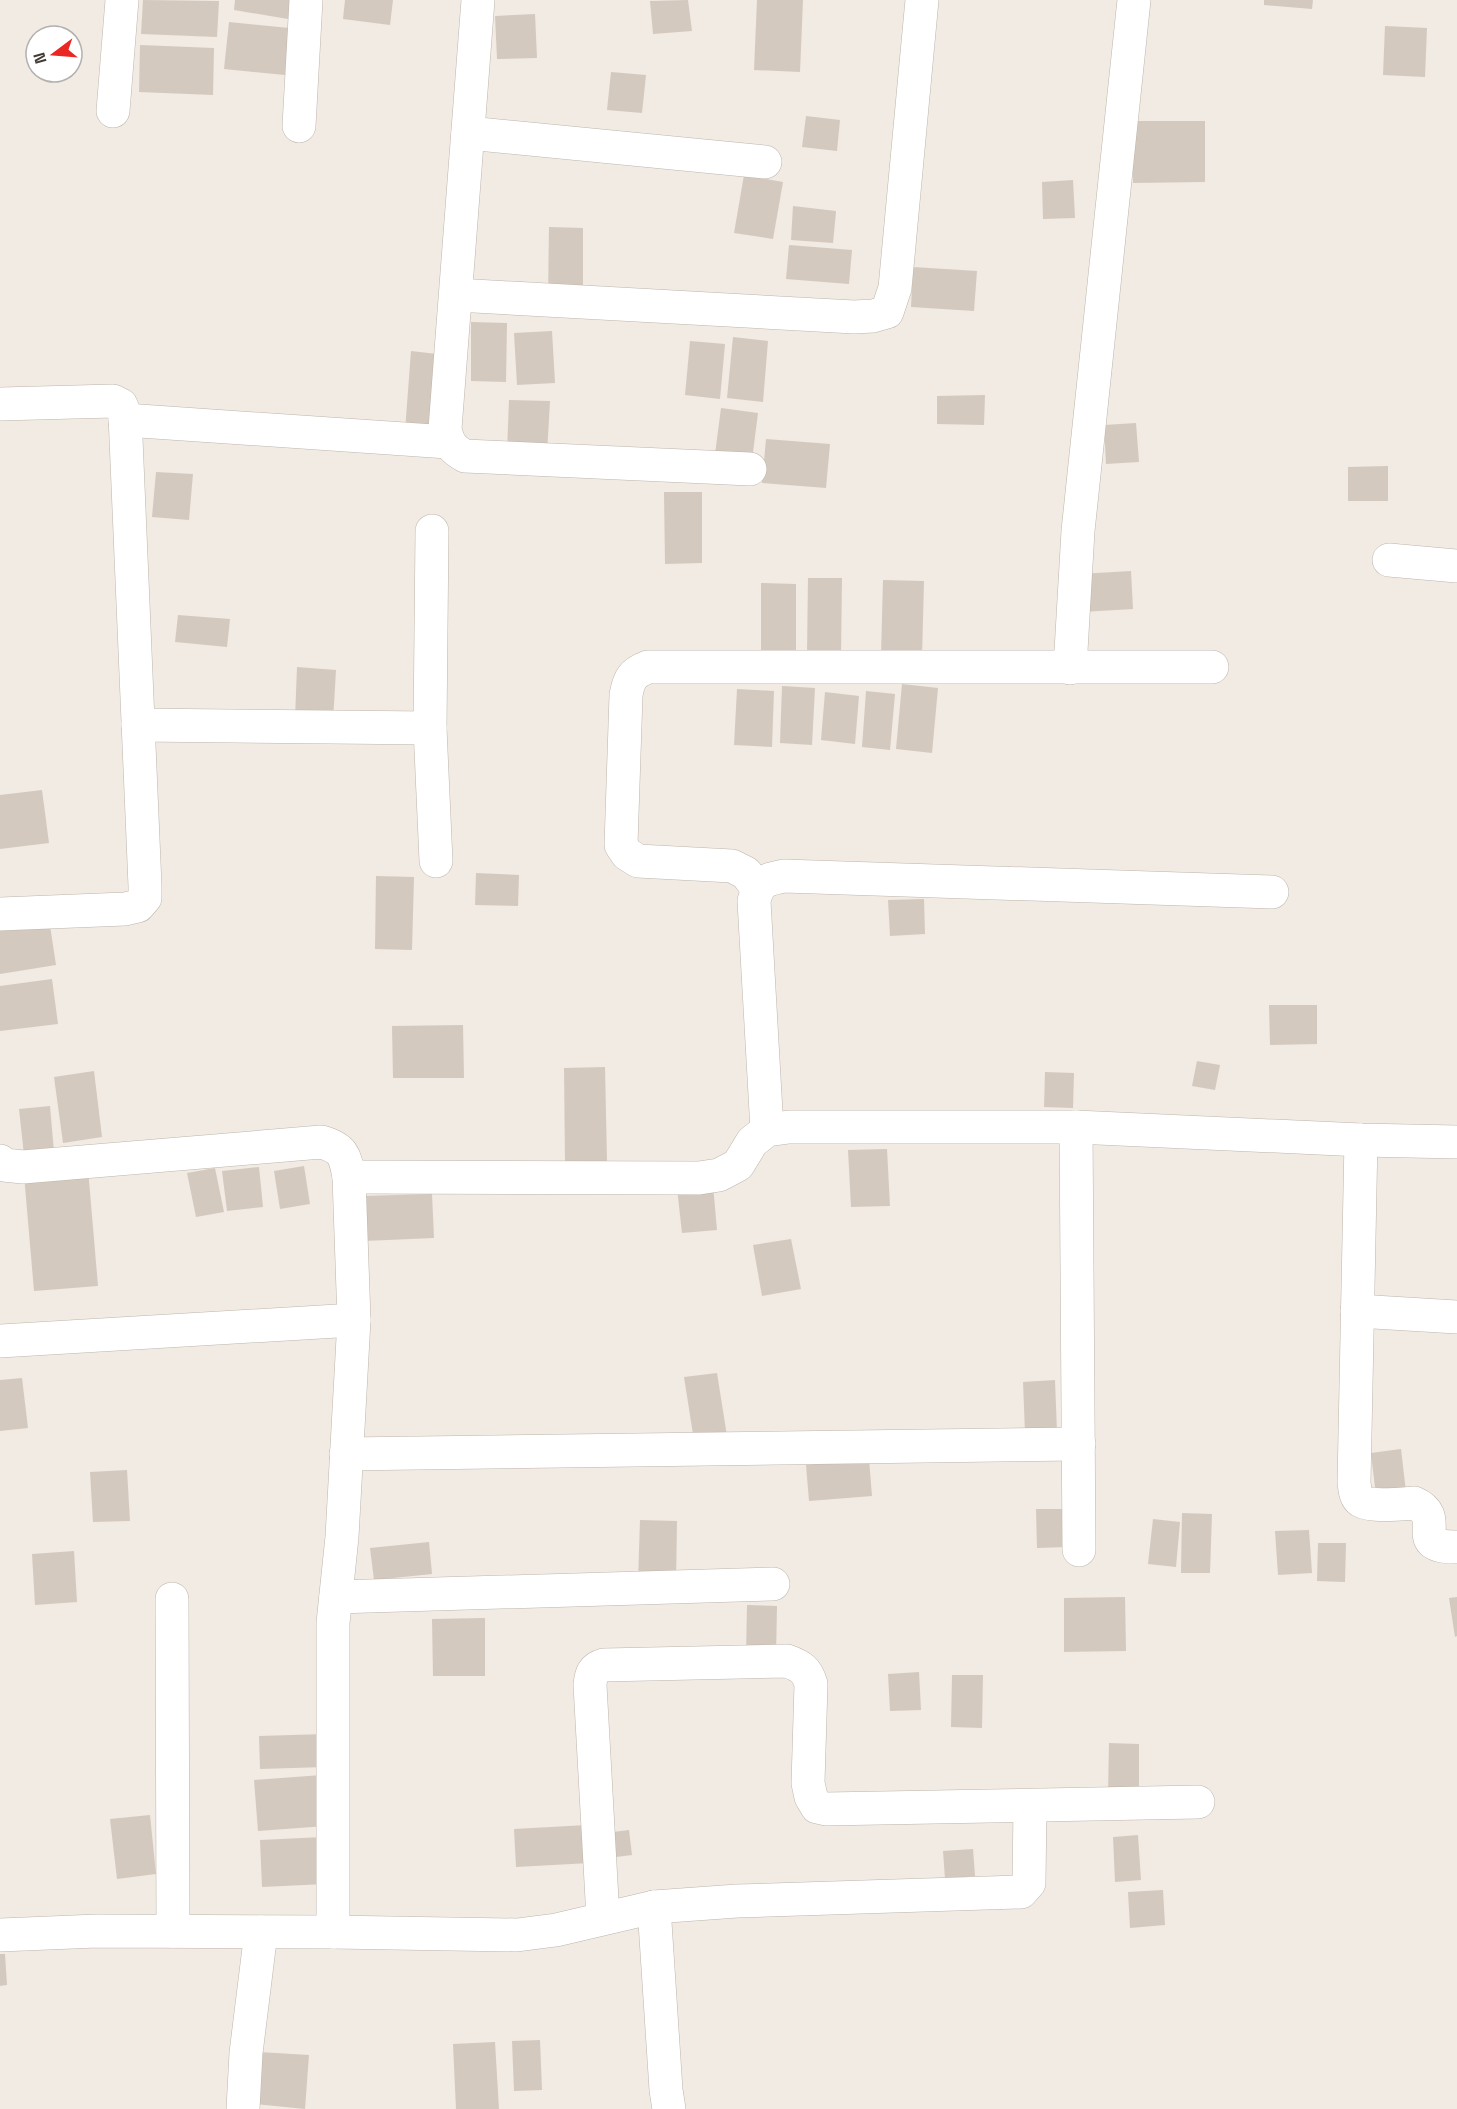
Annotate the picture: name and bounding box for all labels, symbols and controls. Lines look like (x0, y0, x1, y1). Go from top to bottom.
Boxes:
north arrow (24, 24, 84, 84)
text: N (28, 50, 52, 66)

